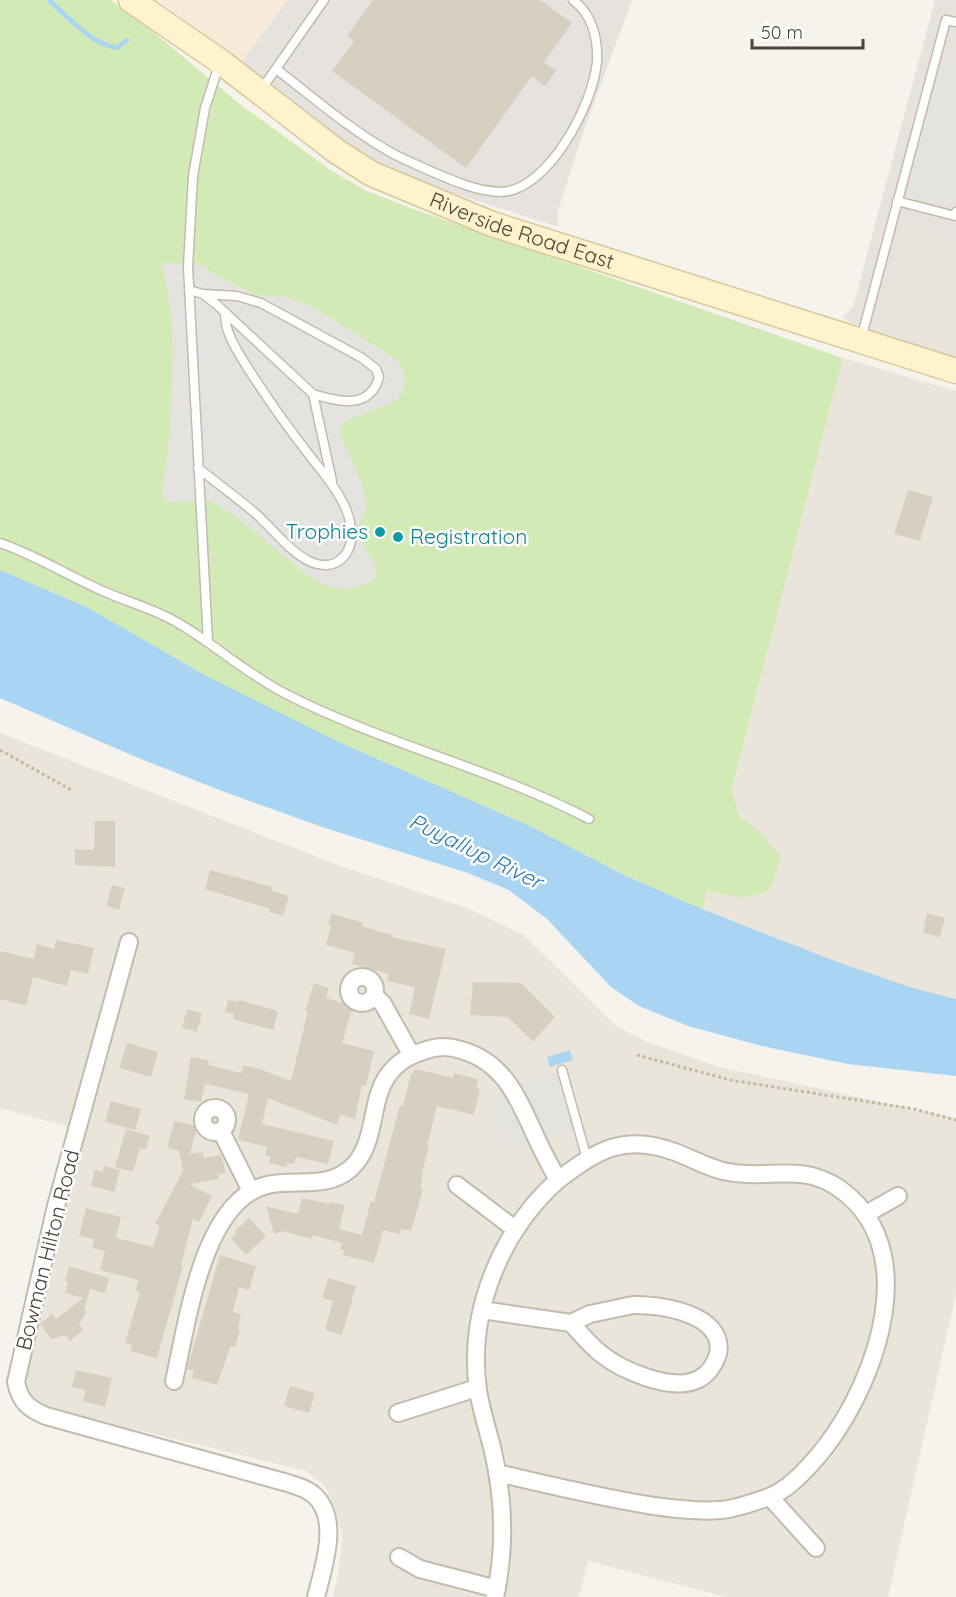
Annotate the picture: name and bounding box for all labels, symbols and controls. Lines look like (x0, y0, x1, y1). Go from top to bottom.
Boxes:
scale bar (752, 12, 863, 50)
text: 50 m (761, 21, 803, 44)
street label: Riverside Road East (426, 186, 618, 274)
place label: Trophies (285, 518, 368, 544)
place label: Registration (410, 523, 527, 549)
marker: Trophies (373, 525, 387, 539)
marker: Registration (391, 530, 405, 544)
water label: Puyallup River (405, 807, 550, 896)
street label: Bowman Hilton Road (10, 1147, 85, 1353)

